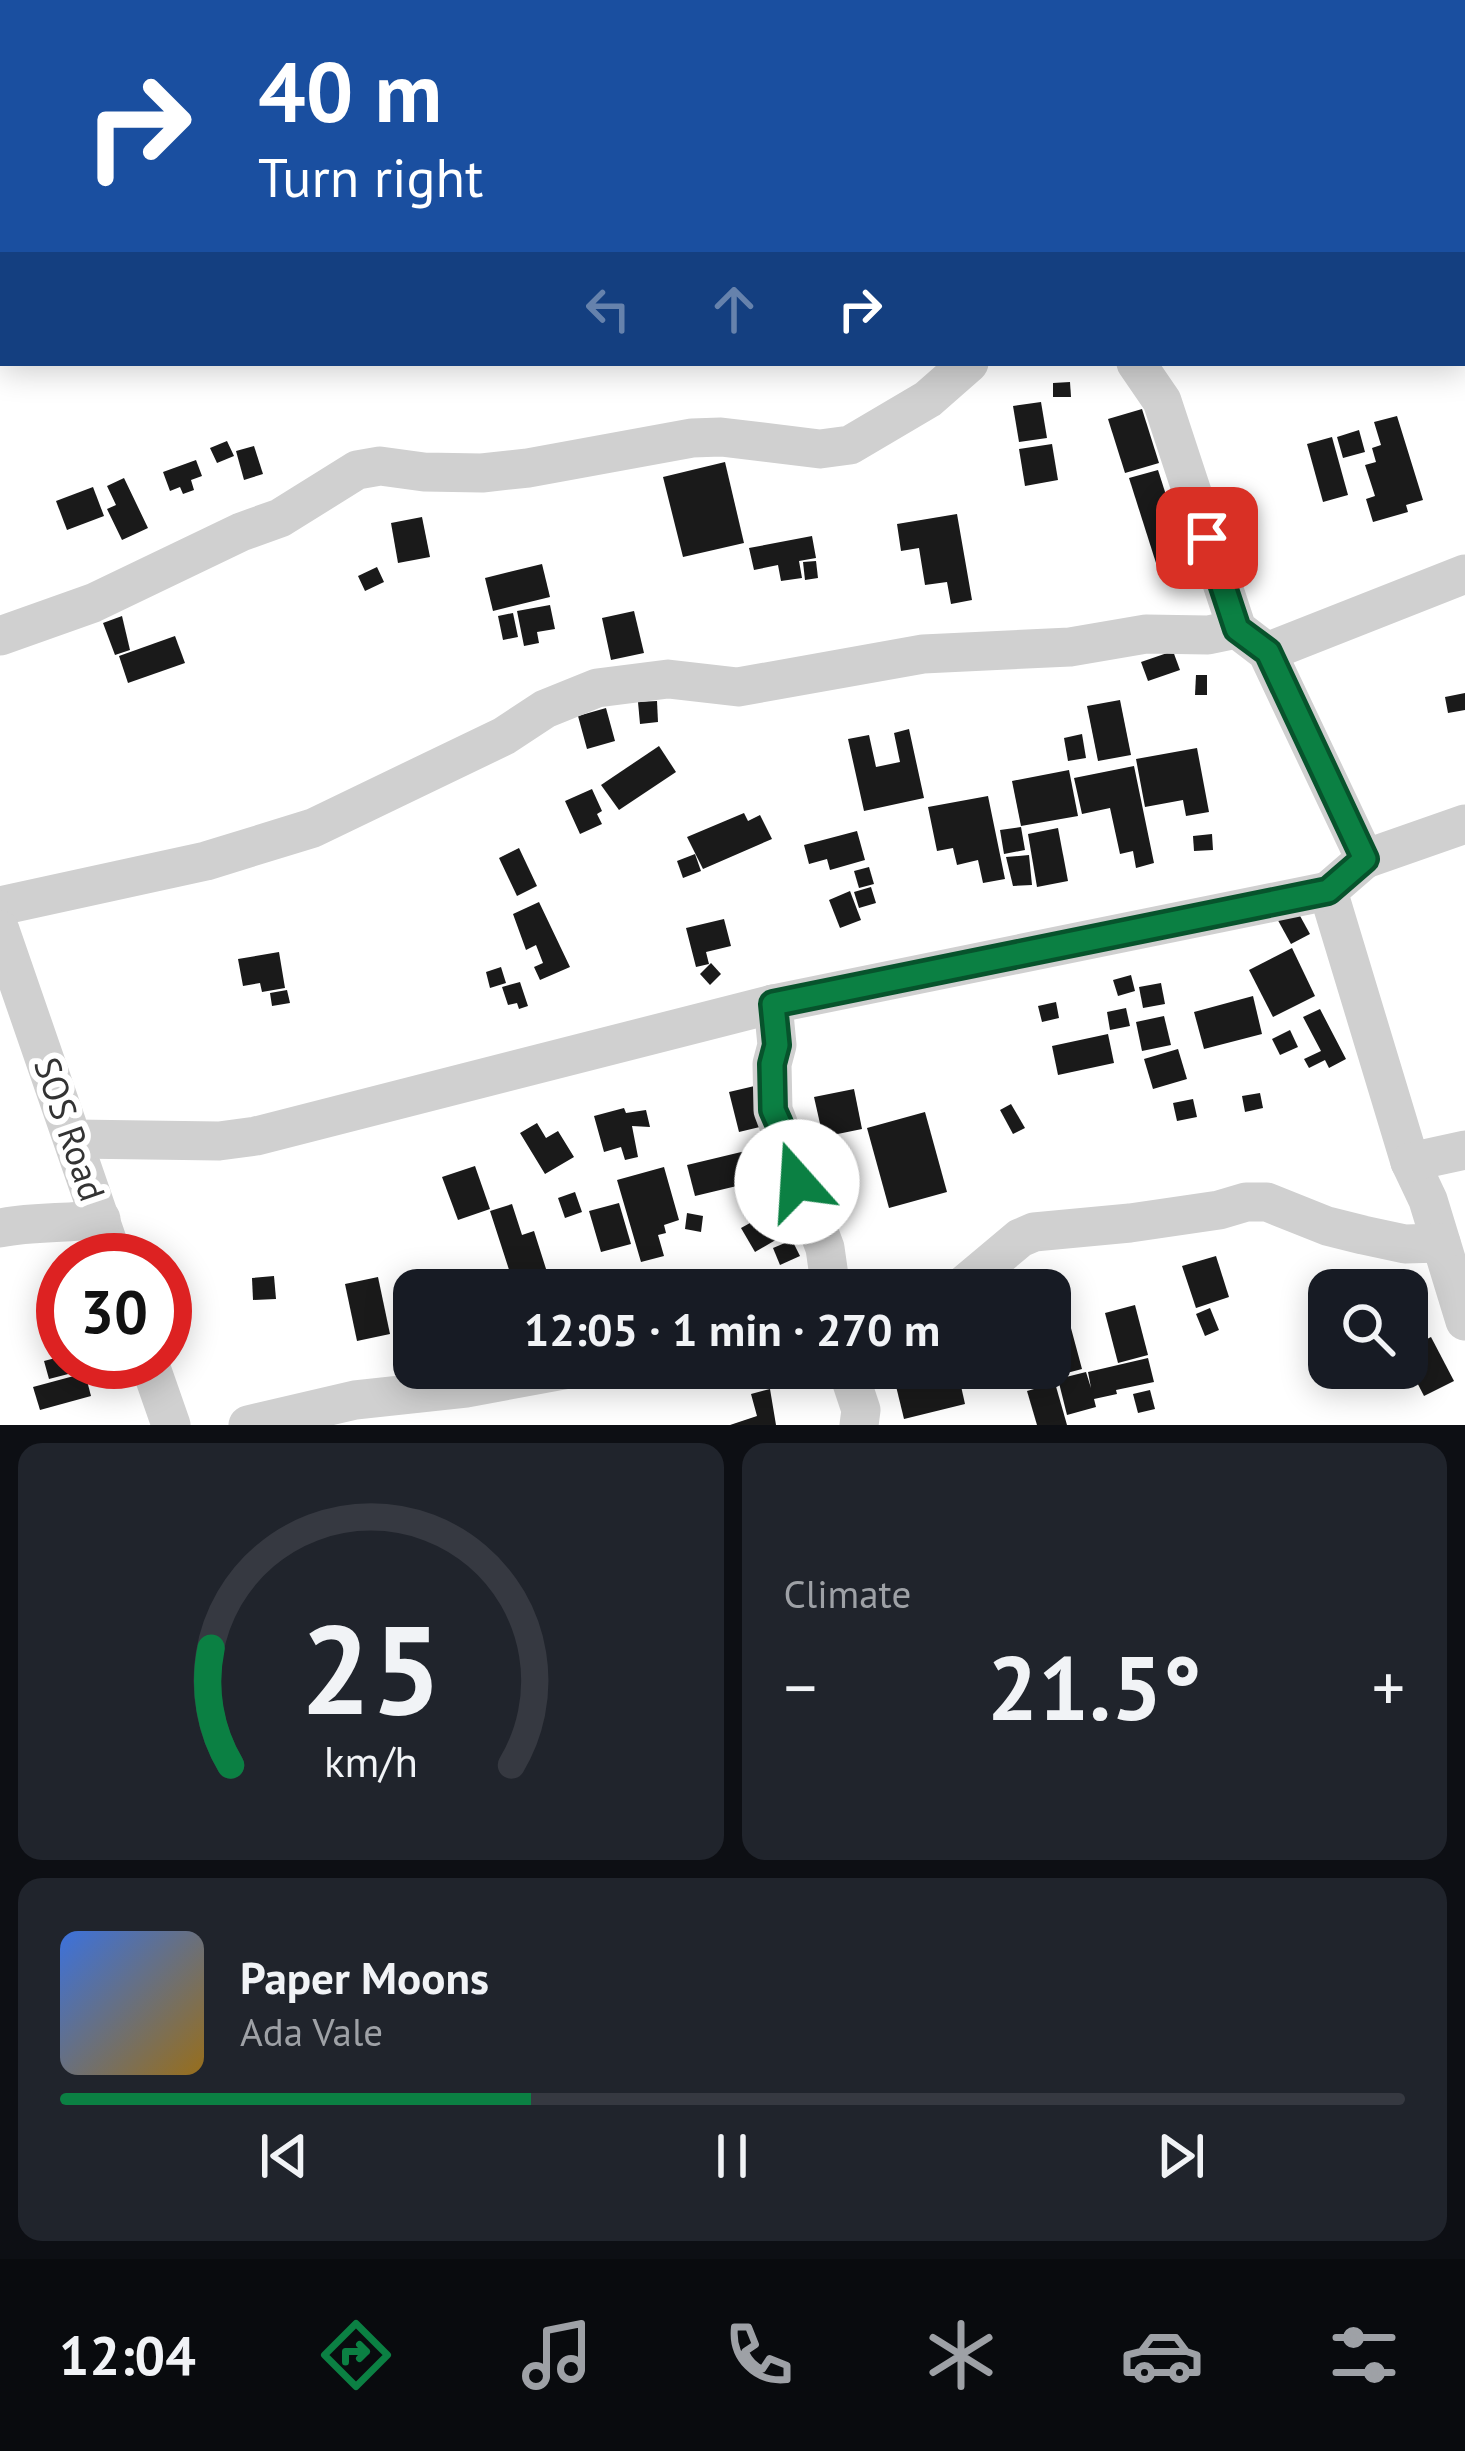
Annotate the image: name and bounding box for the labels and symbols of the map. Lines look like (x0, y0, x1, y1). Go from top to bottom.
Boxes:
pin (1156, 487, 1258, 589)
street label: SOS Road (24, 1051, 117, 1207)
position arrow (734, 1119, 860, 1245)
speed limit sign: 30 (36, 1233, 192, 1389)

